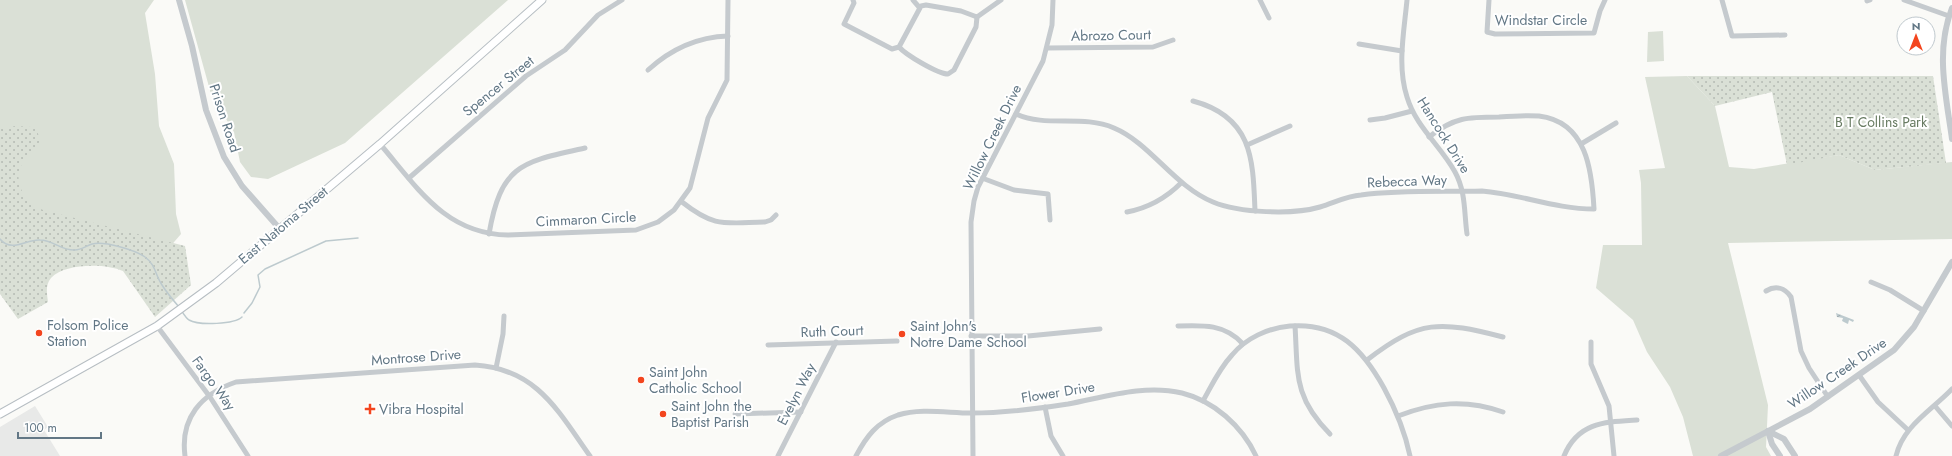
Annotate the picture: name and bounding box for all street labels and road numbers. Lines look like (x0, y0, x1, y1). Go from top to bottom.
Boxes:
street label: Windstar Circle (1495, 10, 1587, 30)
street label: Abrozo Court (1071, 24, 1152, 46)
street label: Spencer Street (458, 51, 538, 121)
street label: Prison Road (205, 81, 245, 155)
street label: Willow Creek Drive (958, 81, 1026, 193)
street label: Hancock Drive (1413, 93, 1475, 177)
street label: Rebecca Way (1367, 170, 1448, 192)
street label: East Natoma Street (234, 181, 333, 268)
street label: Cimmaron Circle (535, 206, 637, 232)
street label: Ruth Court (800, 320, 864, 342)
street label: Willow Creek Drive (1784, 333, 1890, 413)
street label: Montrose Drive (370, 344, 462, 370)
street label: Fargo Way (187, 352, 241, 415)
street label: Evelyn Way (772, 359, 821, 428)
street label: Flower Drive (1020, 376, 1096, 408)

